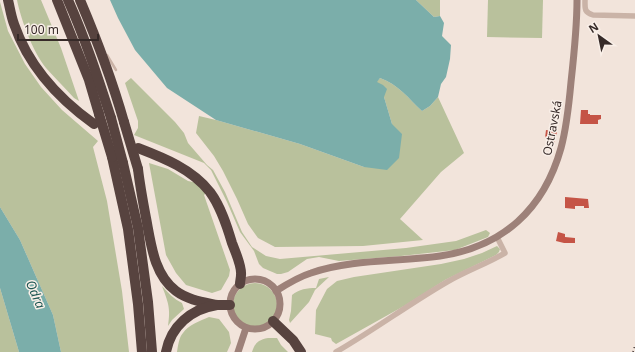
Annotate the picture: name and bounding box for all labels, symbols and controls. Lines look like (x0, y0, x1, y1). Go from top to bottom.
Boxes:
scale bar (18, 16, 98, 42)
north arrow (579, 16, 619, 56)
text: N (585, 18, 601, 36)
text: 100 m (24, 21, 59, 38)
street label: Ostravská (538, 99, 566, 157)
water label: Odra (22, 277, 50, 312)

